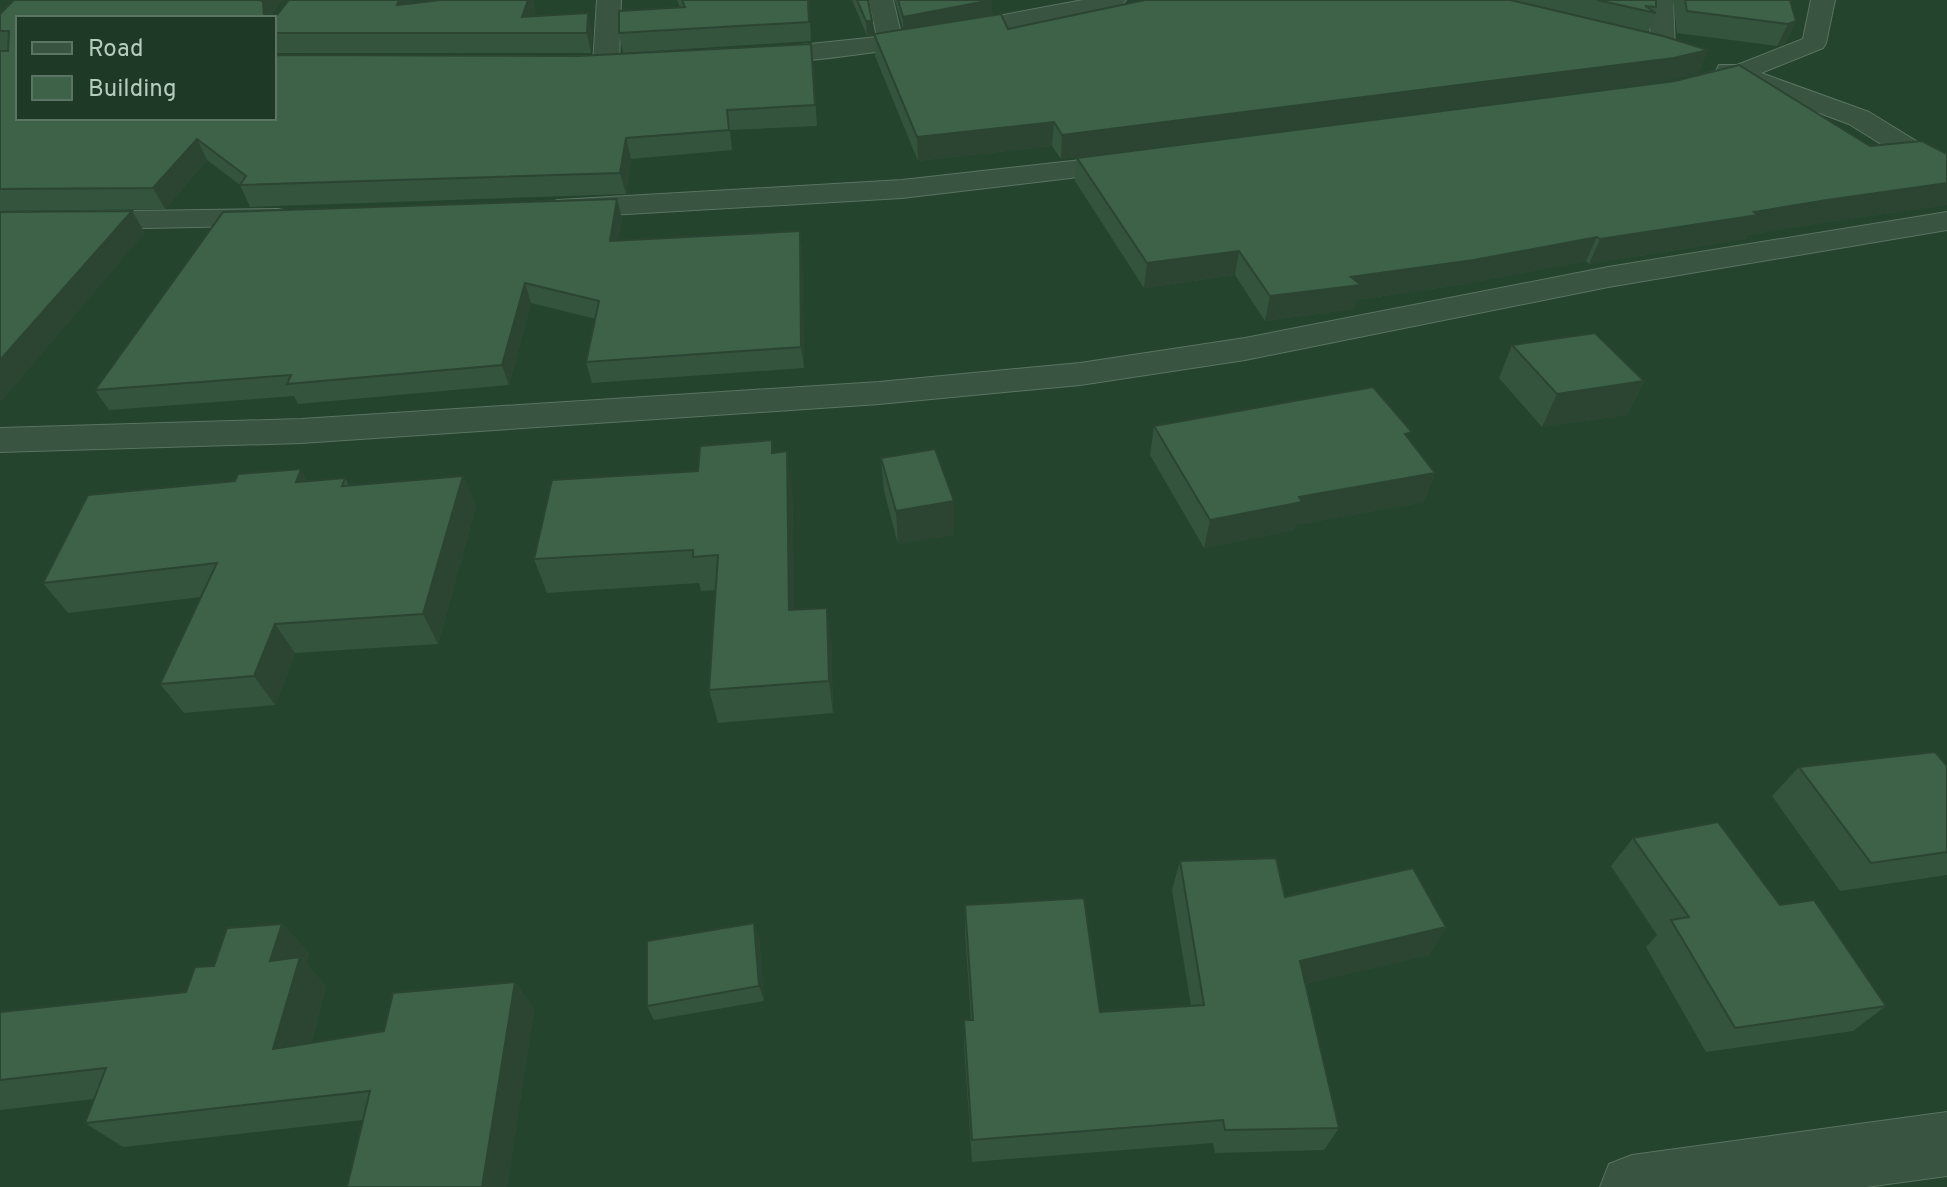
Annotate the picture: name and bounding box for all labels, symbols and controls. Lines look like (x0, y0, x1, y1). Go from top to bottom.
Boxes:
legend (16, 16, 276, 120)
text: Road (88, 35, 144, 65)
text: Building (88, 75, 177, 105)

